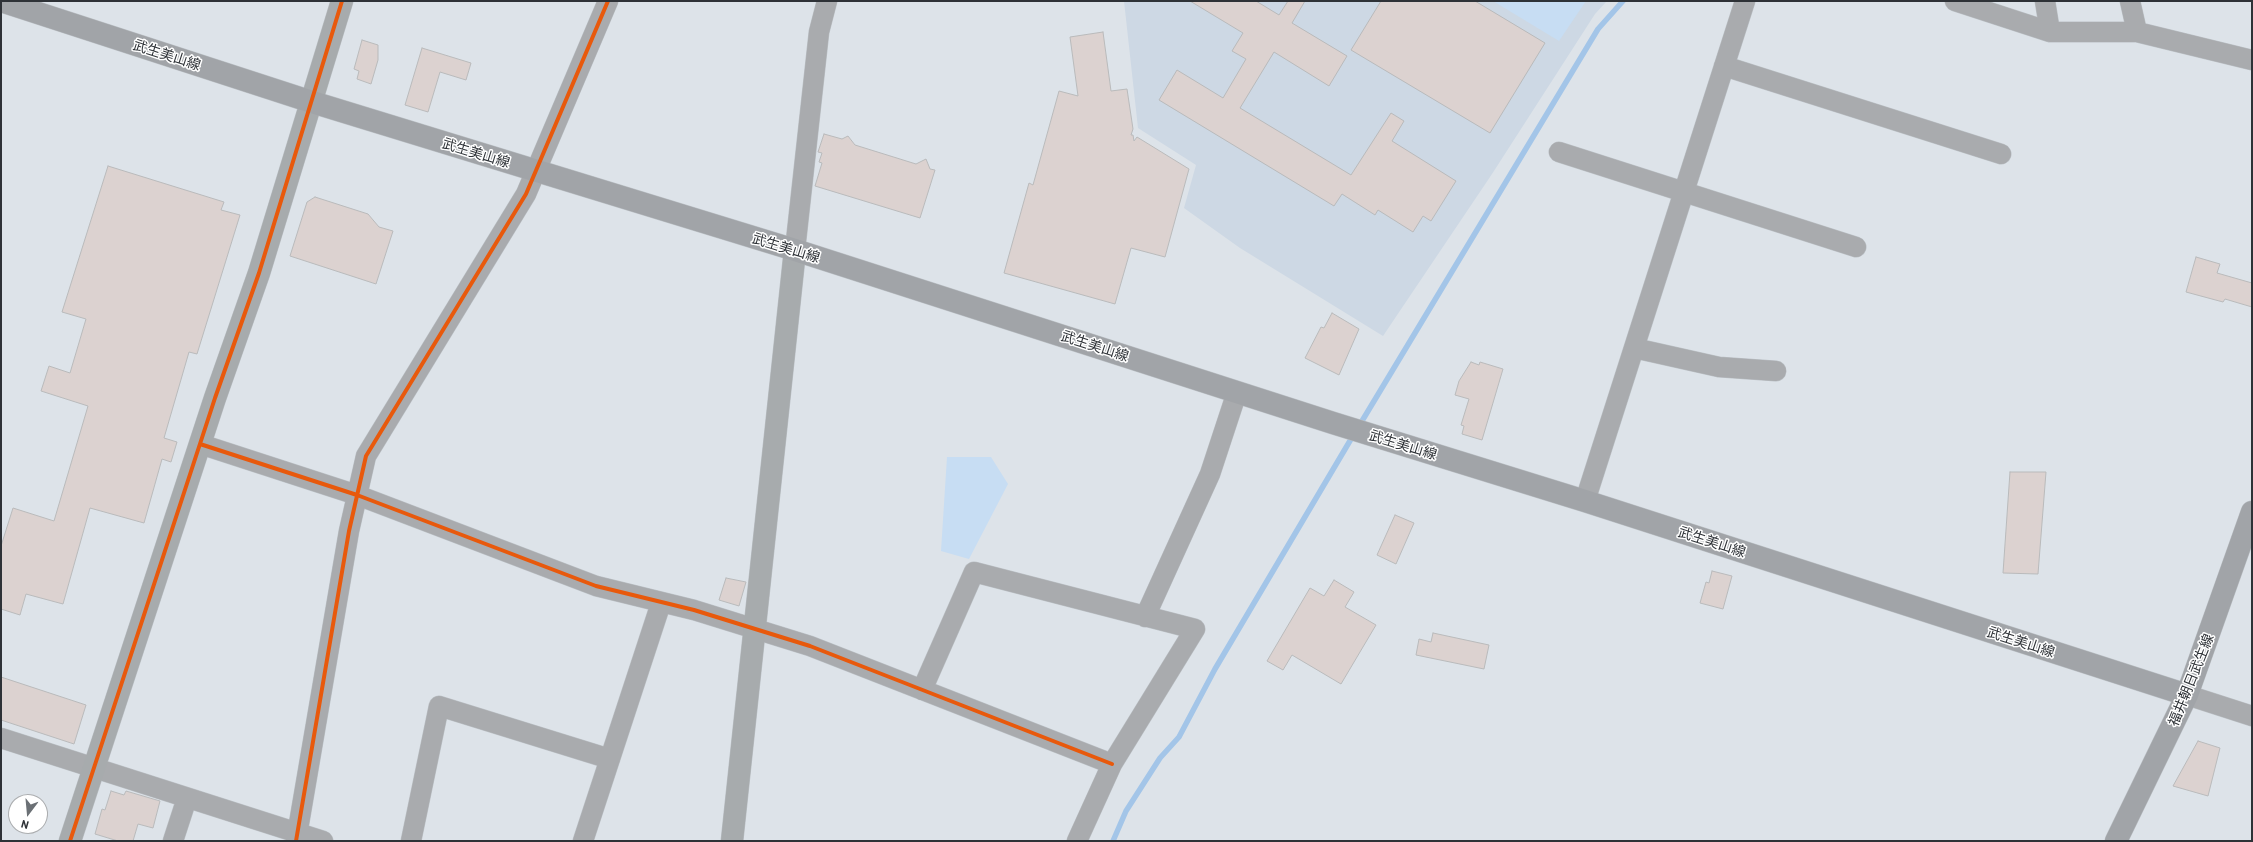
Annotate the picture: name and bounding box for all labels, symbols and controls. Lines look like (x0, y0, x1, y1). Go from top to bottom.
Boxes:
street label: 武生美山線 (131, 36, 203, 74)
street label: 武生美山線 (440, 135, 512, 171)
street label: 武生美山線 (750, 230, 822, 266)
street label: 武生美山線 (1059, 327, 1131, 365)
street label: 武生美山線 (1367, 427, 1439, 463)
street label: 武生美山線 (1676, 523, 1748, 561)
street label: 武生美山線 (1985, 623, 2057, 661)
street label: 福井朝日武生線 (2165, 631, 2217, 729)
north arrow (8, 794, 48, 834)
text: N (20, 818, 30, 832)

